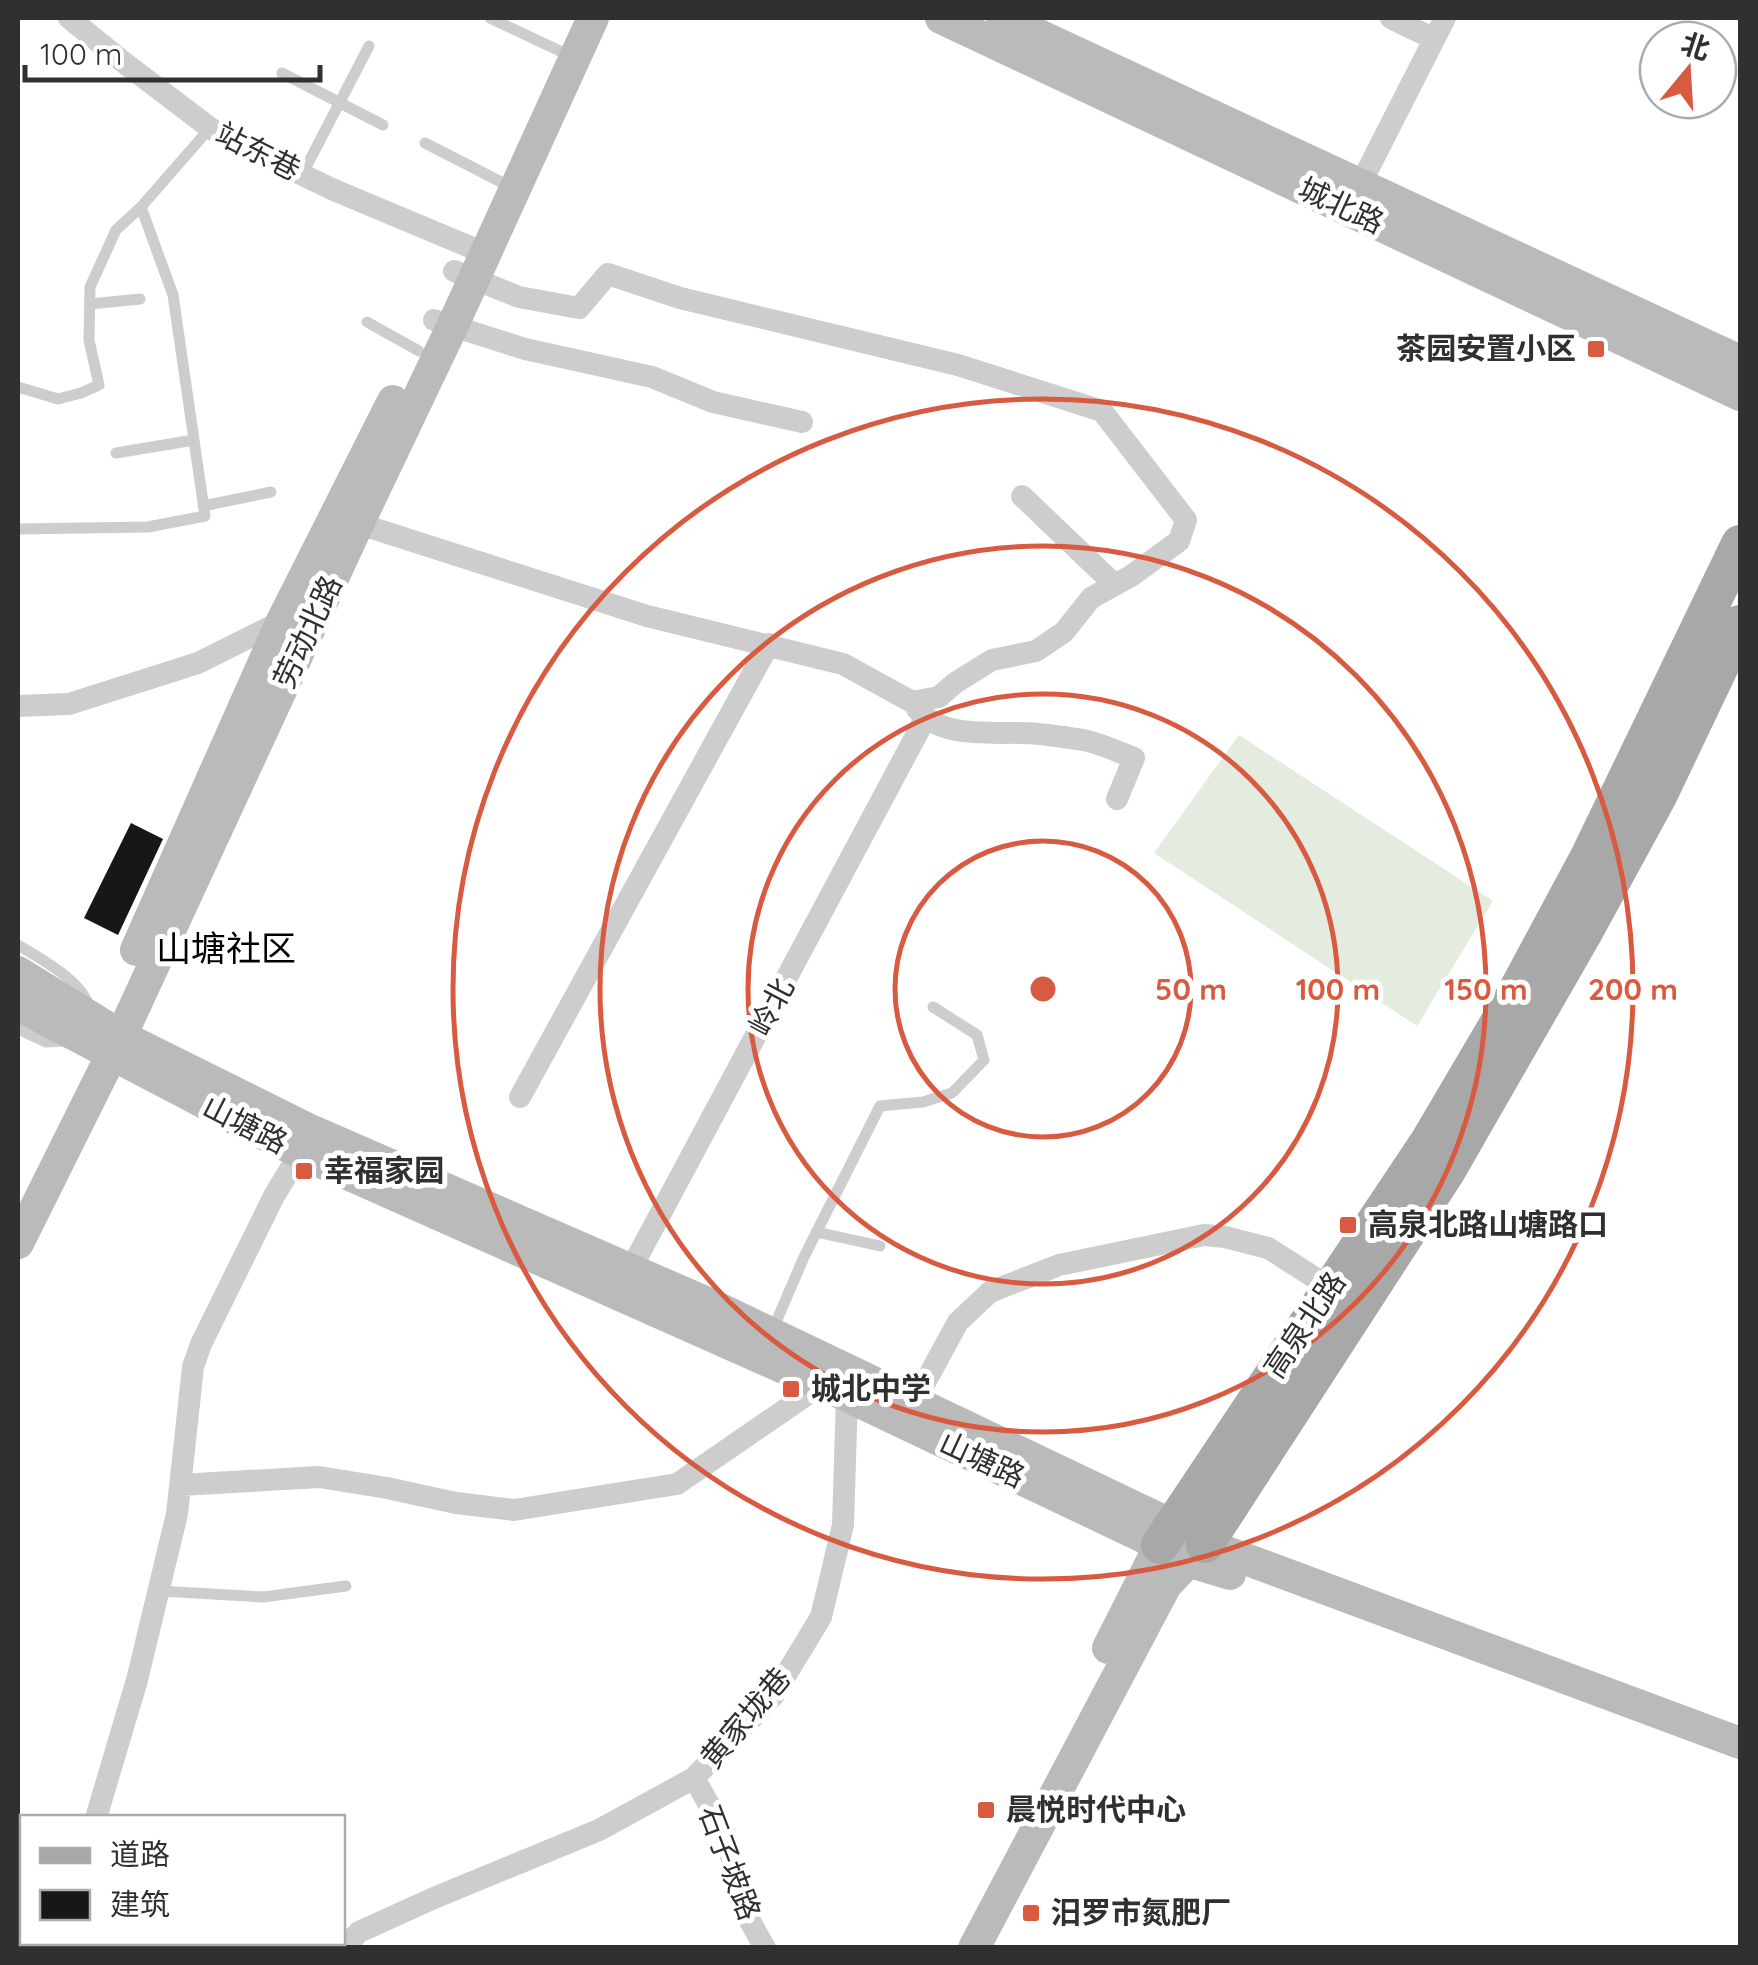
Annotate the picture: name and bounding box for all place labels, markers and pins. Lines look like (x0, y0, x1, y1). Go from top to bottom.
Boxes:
place label: 茶园安置小区 (1396, 329, 1576, 367)
marker: 茶园安置小区 (1585, 338, 1607, 360)
centre of rings (1025, 971, 1061, 1007)
place label: 幸福家园 (324, 1151, 444, 1189)
marker: 幸福家园 (293, 1160, 315, 1182)
place label: 高泉北路山塘路口 (1368, 1205, 1608, 1243)
marker: 高泉北路山塘路口 (1337, 1214, 1359, 1236)
place label: 城北中学 (811, 1369, 931, 1407)
marker: 城北中学 (780, 1378, 802, 1400)
place label: 晨悦时代中心 (1006, 1790, 1186, 1828)
marker: 晨悦时代中心 (975, 1799, 997, 1821)
place label: 汨罗市氮肥厂 (1051, 1893, 1231, 1931)
marker: 汨罗市氮肥厂 (1020, 1902, 1042, 1924)

